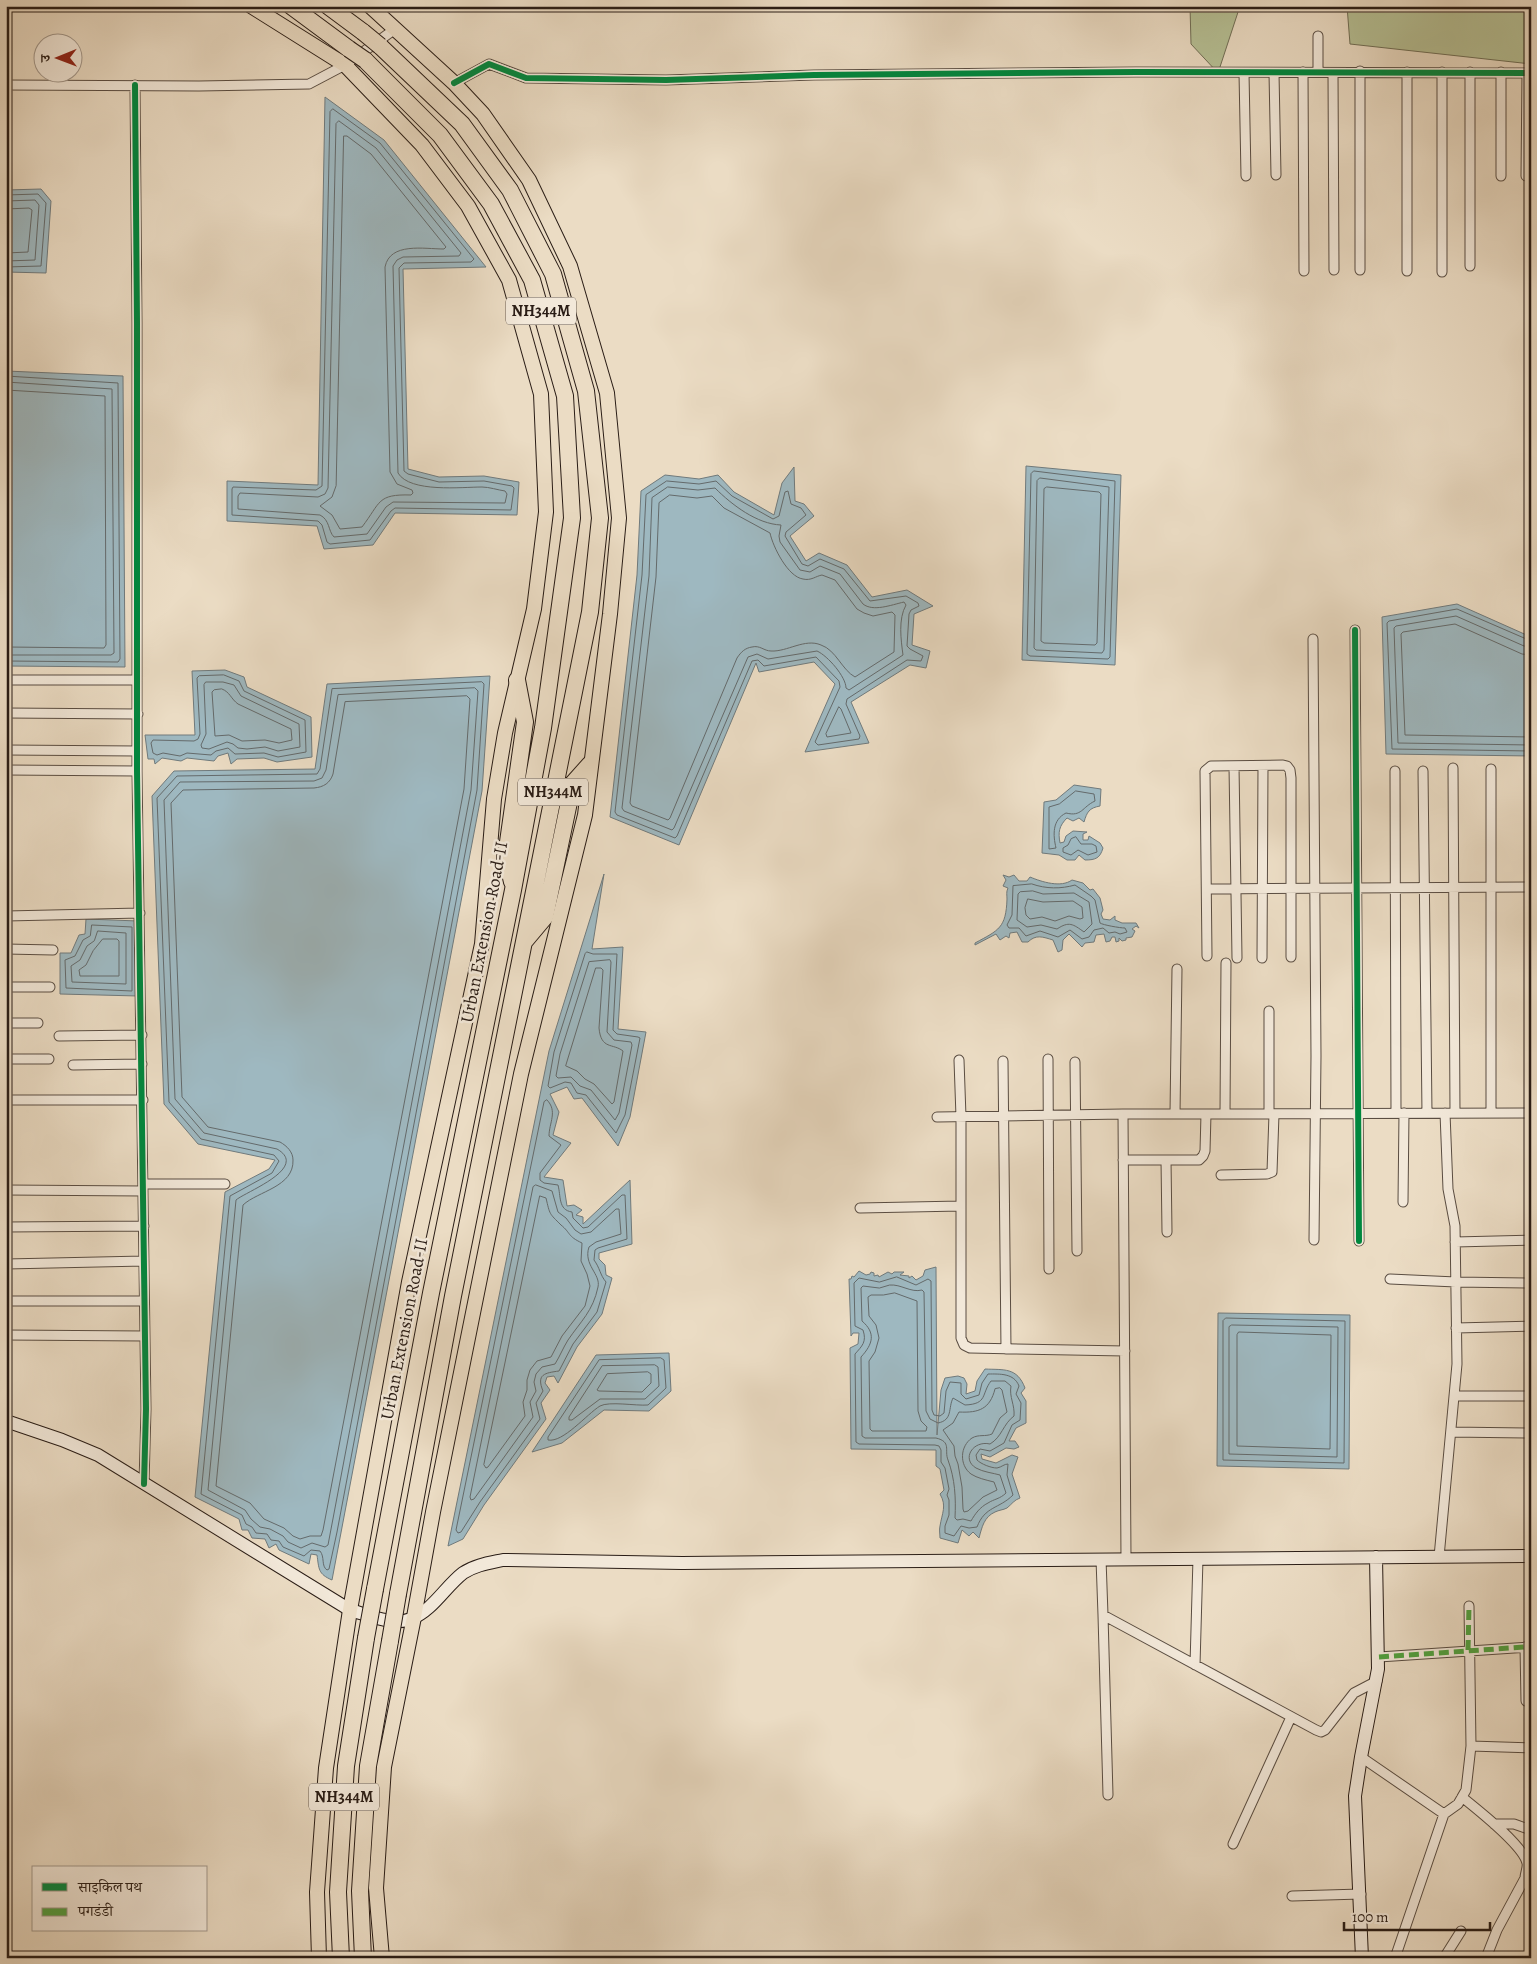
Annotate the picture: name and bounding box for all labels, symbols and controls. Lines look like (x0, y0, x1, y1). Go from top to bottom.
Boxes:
north arrow (32, 32, 82, 82)
text: उ (36, 54, 55, 63)
road number: NH344M (506, 298, 576, 324)
road number: NH344M (518, 779, 588, 806)
street label: Urban Extension Road-II (455, 839, 513, 1025)
street label: Urban Extension Road-II (375, 1236, 433, 1422)
road number: NH344M (309, 1784, 379, 1810)
legend (32, 1866, 208, 1932)
text: साइकिल पथ (77, 1877, 143, 1897)
scale bar (1344, 1899, 1491, 1931)
text: पगडंडी (77, 1901, 114, 1921)
text: 100 m (1352, 1907, 1389, 1927)

